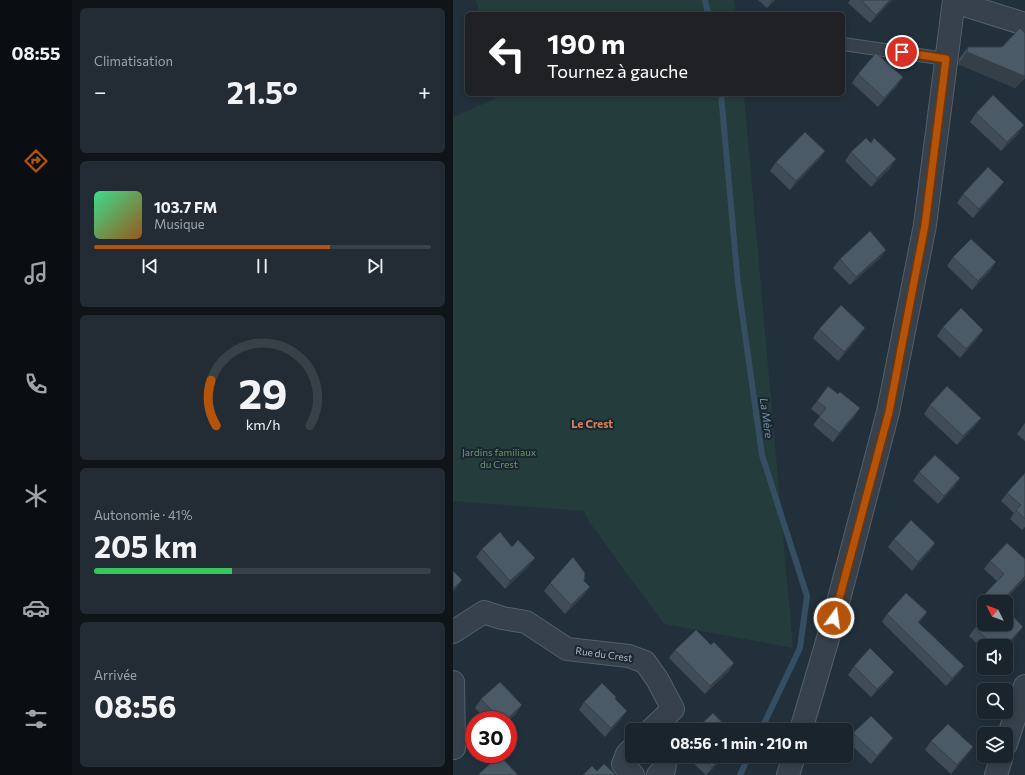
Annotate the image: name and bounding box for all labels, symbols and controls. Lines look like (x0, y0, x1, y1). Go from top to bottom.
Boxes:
text: 190 m (547, 26, 625, 60)
icon: left (481, 28, 533, 80)
pin (885, 35, 919, 69)
icon: arrive (891, 41, 913, 63)
text: 08:55 (12, 42, 60, 64)
text: Climatisation (94, 53, 173, 69)
text: Tournez à gauche (547, 60, 688, 82)
text: 21.5° (227, 73, 298, 110)
text: − (94, 78, 107, 105)
text: + (418, 78, 431, 105)
icon: directions (22, 147, 50, 175)
text: 103.7 FM (154, 198, 217, 216)
text: Musique (154, 216, 205, 232)
icon: previous (139, 255, 161, 277)
icon: pause (251, 255, 273, 277)
icon: next (364, 255, 386, 277)
icon: music (22, 259, 50, 287)
text: 29 (238, 366, 287, 417)
icon: phone (22, 370, 50, 398)
water label: La Mère (758, 397, 776, 439)
text: km/h (245, 414, 280, 432)
district label: Le Crest (571, 417, 613, 430)
park label: Jardins familiaux du Crest (462, 446, 537, 470)
icon: climate (22, 482, 50, 510)
text: Autonomie · 41% (94, 507, 192, 523)
text: 205 km (94, 527, 197, 564)
icon: car (22, 594, 50, 622)
north arrow (977, 595, 1013, 631)
map controls (977, 595, 1013, 763)
position arrow (813, 597, 855, 639)
button: sound (977, 639, 1013, 675)
street label: Rue du Crest (575, 644, 633, 664)
text: Arrivée (94, 667, 137, 683)
button: search (977, 683, 1013, 719)
text: 08:56 (94, 687, 176, 724)
icon: filters (22, 705, 50, 733)
speed limit sign: 30 (465, 711, 517, 763)
button: layers (977, 727, 1013, 763)
text: 08:56 · 1 min · 210 m (670, 734, 808, 752)

